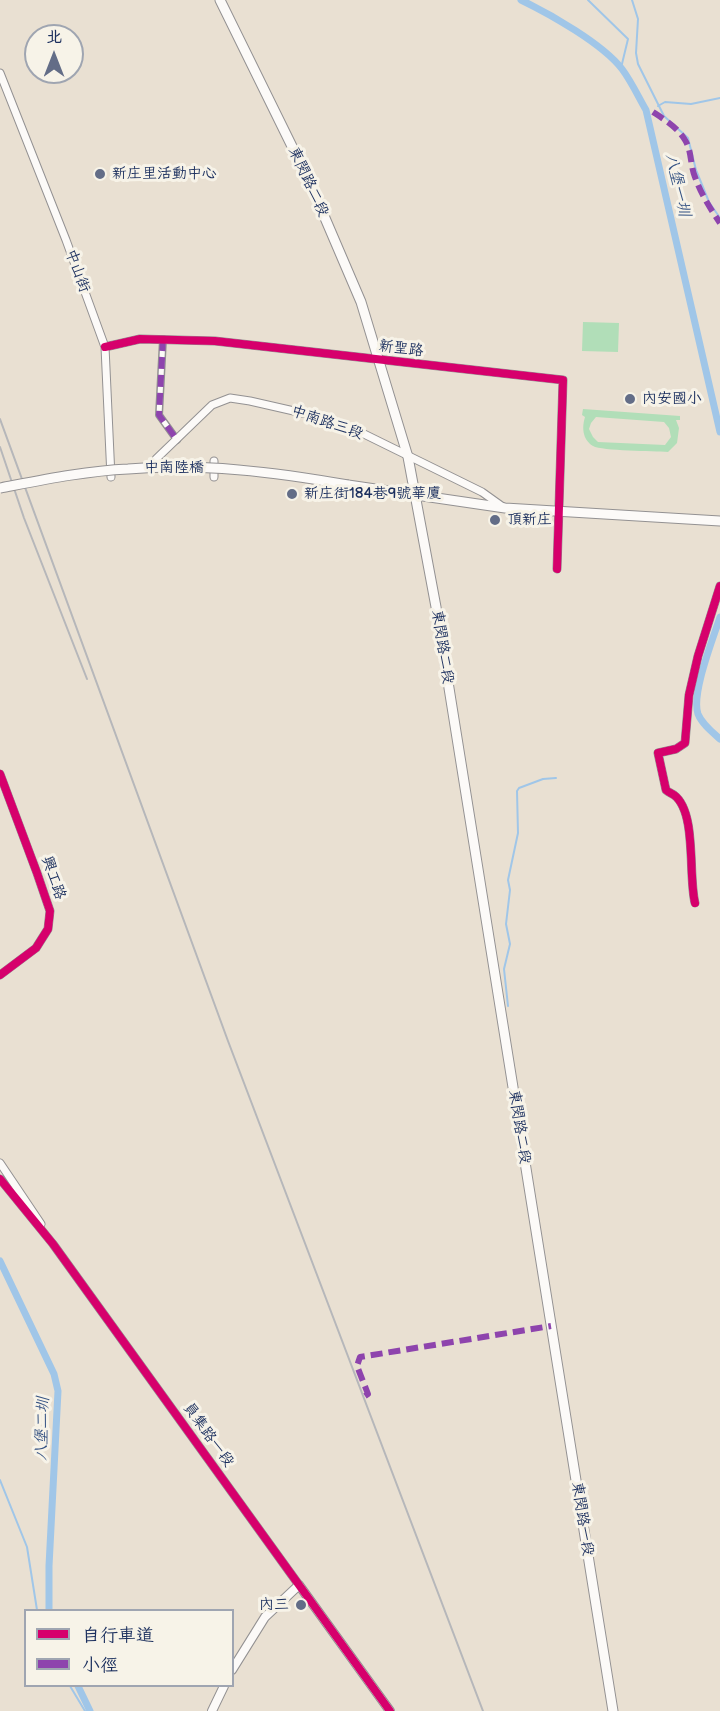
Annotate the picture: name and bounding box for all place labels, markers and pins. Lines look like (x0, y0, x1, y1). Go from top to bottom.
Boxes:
place label: 新庄里活動中心 (112, 165, 217, 183)
marker: 新庄里活動中心 (93, 167, 107, 181)
place label: 內安國小 (642, 390, 702, 408)
marker: 內安國小 (623, 392, 637, 406)
place label: 新庄街184巷9號華廈 (304, 485, 441, 503)
marker: 新庄街184巷9號華廈 (285, 487, 299, 501)
place label: 頂新庄 (507, 511, 552, 529)
marker: 頂新庄 (488, 513, 502, 527)
place label: 內三 (259, 1596, 289, 1614)
marker: 內三 (294, 1598, 308, 1612)

